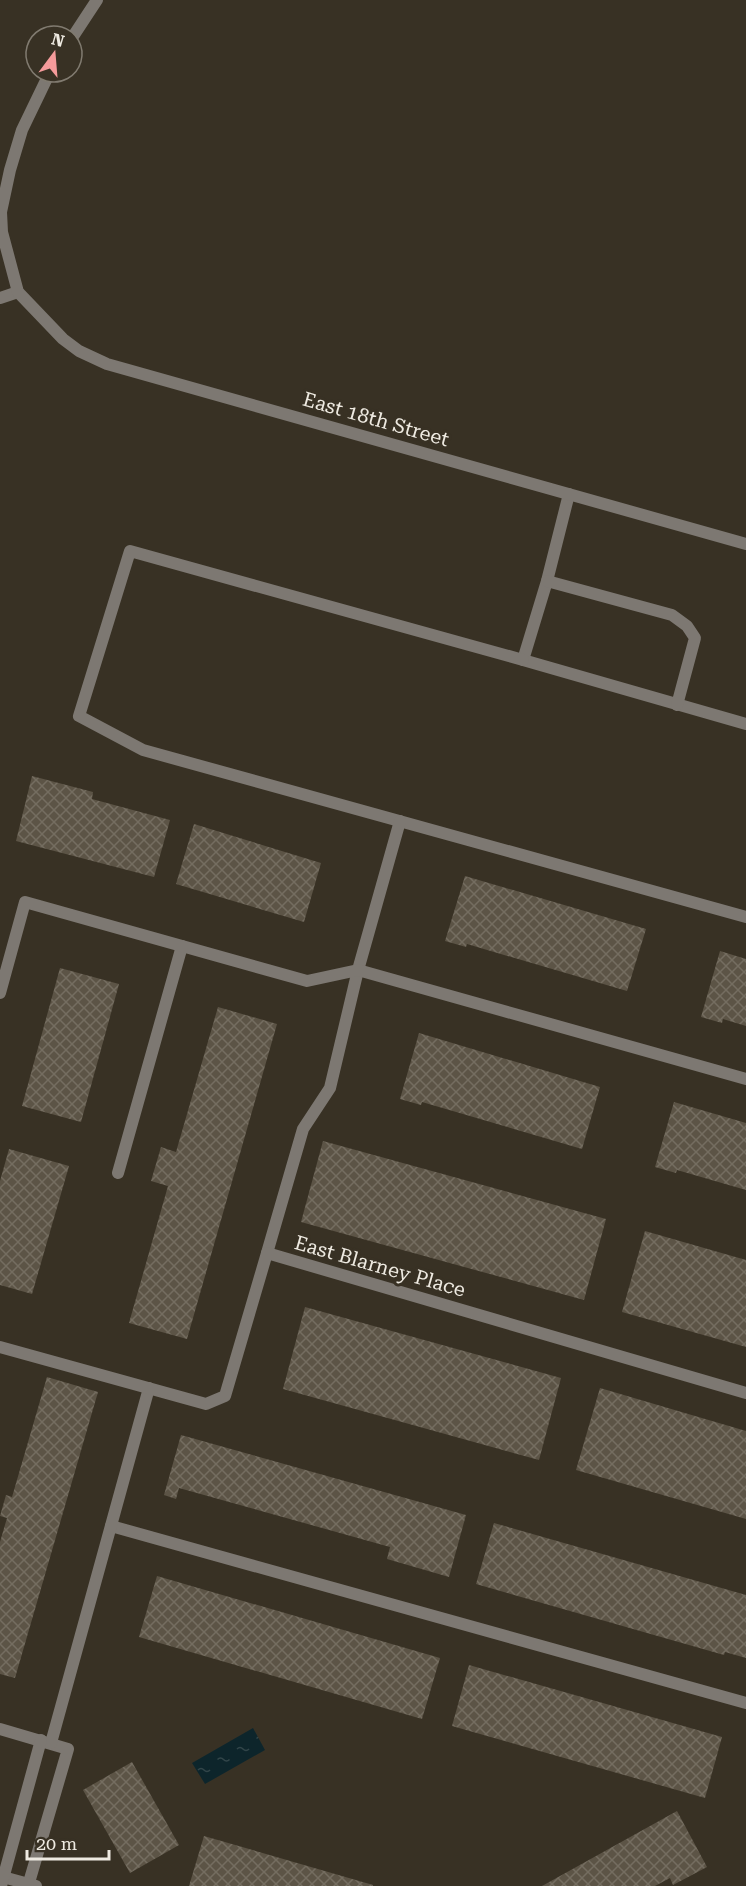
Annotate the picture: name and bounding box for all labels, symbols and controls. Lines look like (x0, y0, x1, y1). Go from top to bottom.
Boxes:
north arrow (24, 24, 84, 84)
text: N (49, 29, 67, 51)
street label: East 18th Street (300, 387, 452, 451)
street label: East Blarney Place (292, 1230, 468, 1302)
scale bar (27, 1823, 110, 1861)
text: 20 m (36, 1833, 77, 1854)

